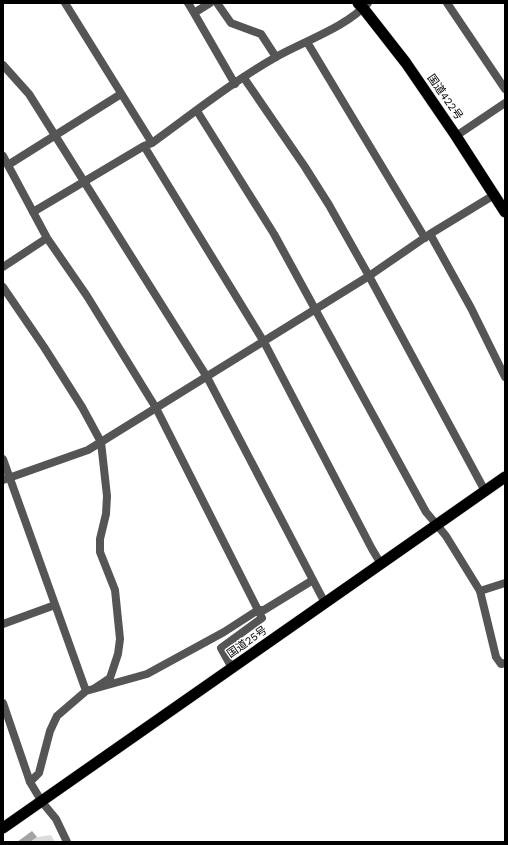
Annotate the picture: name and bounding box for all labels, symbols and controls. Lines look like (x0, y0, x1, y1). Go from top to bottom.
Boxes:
street label: 国道422号 (425, 72, 465, 122)
street label: 国道25号 (225, 624, 269, 660)

